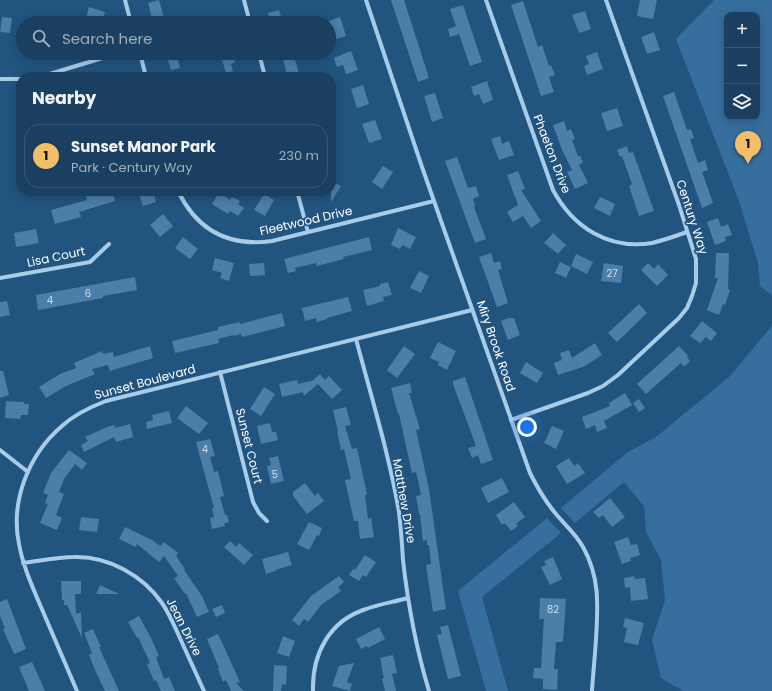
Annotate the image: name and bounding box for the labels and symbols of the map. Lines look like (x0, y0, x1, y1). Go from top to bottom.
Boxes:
street label: Phaeton Drive (530, 112, 575, 196)
pin: 1 (735, 131, 761, 164)
street label: Century Way (672, 177, 713, 257)
street label: Fleetwood Drive (258, 202, 354, 239)
street label: Lisa Court (25, 242, 87, 271)
house number: 27 (606, 266, 618, 281)
house number: 6 (85, 286, 91, 301)
house number: 4 (47, 293, 53, 308)
street label: Miry Brook Road (473, 298, 520, 394)
street label: Sunset Boulevard (92, 360, 197, 403)
street label: Sunset Court (232, 406, 267, 485)
your location (517, 417, 537, 437)
house number: 4 (202, 442, 208, 457)
street label: Matthew Drive (389, 457, 420, 544)
house number: 5 (272, 467, 278, 482)
street label: Jean Drive (163, 595, 206, 659)
house number: 82 (547, 602, 559, 617)

